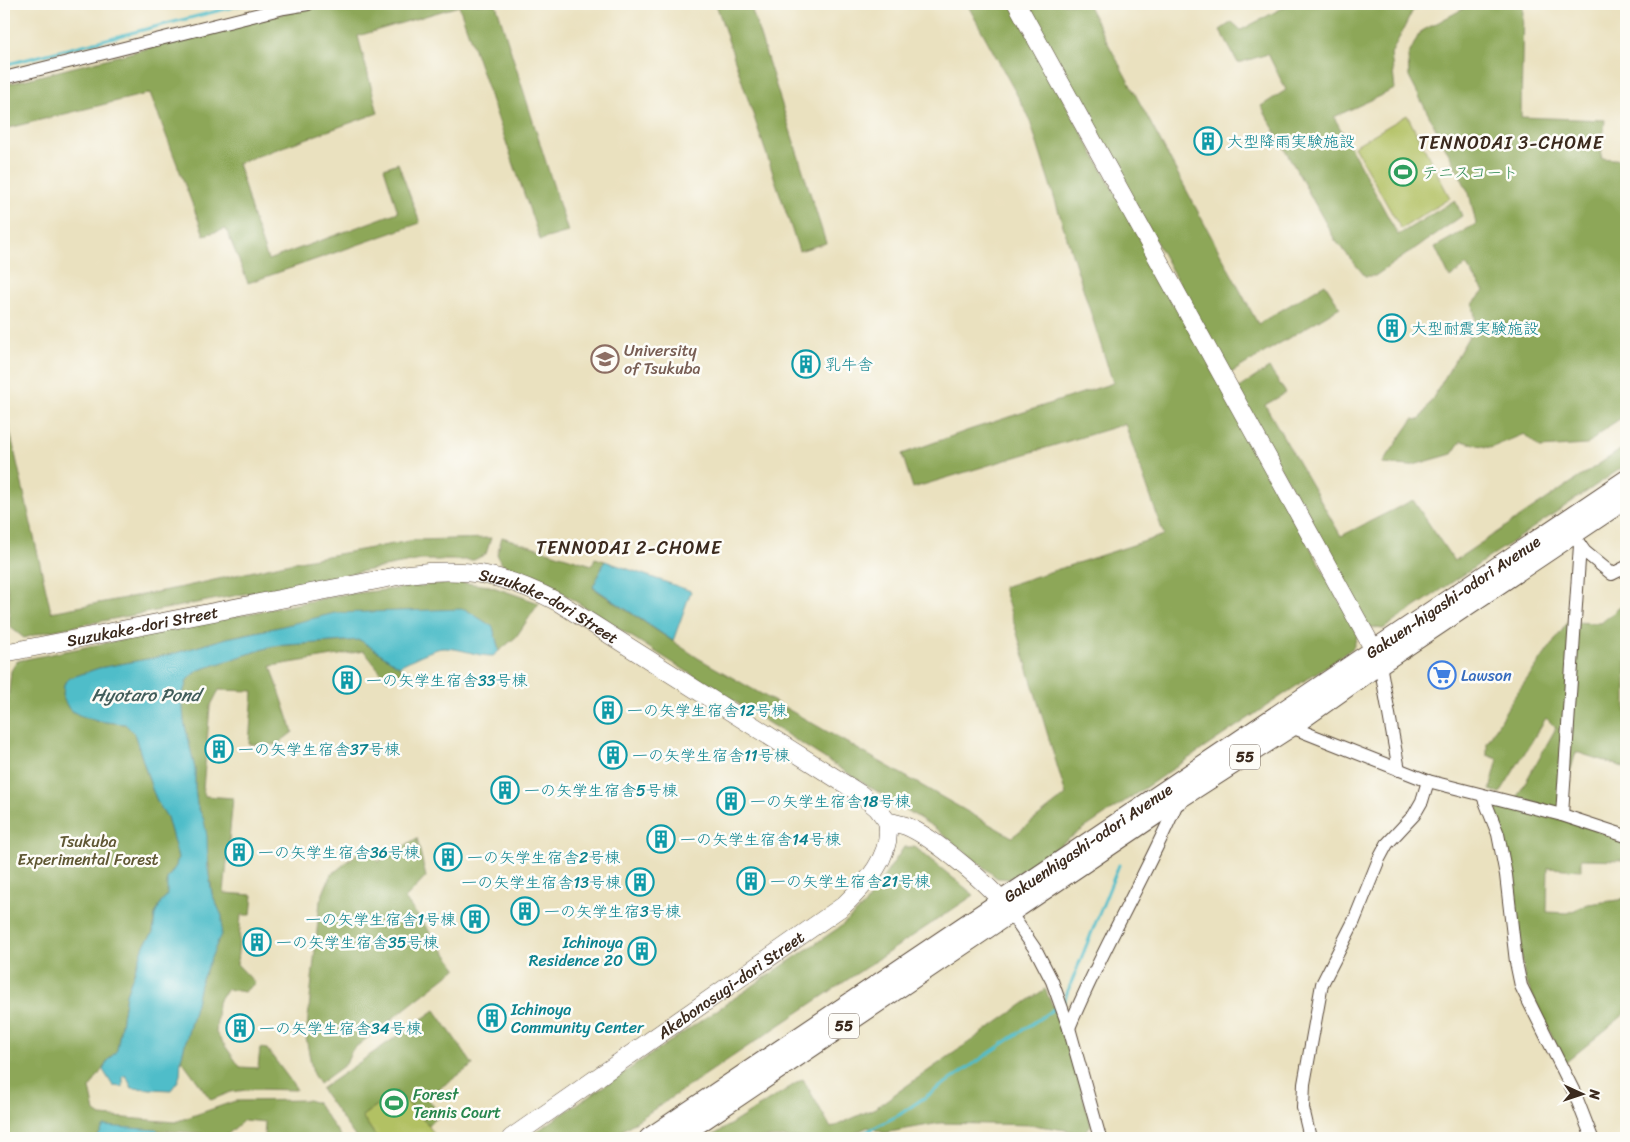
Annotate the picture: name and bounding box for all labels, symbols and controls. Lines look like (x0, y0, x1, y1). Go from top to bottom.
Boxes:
building icon: 大型降雨実験施設 (1193, 126, 1223, 156)
place label: 大型降雨実験施設 (1227, 127, 1355, 156)
district label: TENNODAI 3-CHOME (1418, 127, 1604, 159)
sports icon: テニスコート (1388, 157, 1418, 187)
place label: テニスコート (1422, 158, 1518, 187)
building icon: 大型耐震実験施設 (1377, 313, 1407, 343)
place label: 大型耐震実験施設 (1411, 314, 1539, 343)
place label: University of Tsukuba (624, 336, 701, 383)
school or university icon: University of Tsukuba (590, 344, 620, 374)
building icon: 乳牛舎 (791, 349, 821, 379)
place label: 乳牛舎 (825, 350, 873, 379)
street label: Gakuen-higashi-odori Avenue (1359, 527, 1547, 667)
district label: TENNODAI 2-CHOME (536, 532, 722, 564)
street label: Suzukake-dori Street (477, 560, 624, 652)
street label: Suzukake-dori Street (64, 597, 221, 655)
supermarket icon: Lawson (1427, 660, 1457, 690)
place label: Lawson (1461, 661, 1512, 690)
building icon: 一の矢学生宿舎33号棟 (332, 665, 362, 695)
place label: 一の矢学生宿舎33号棟 (366, 666, 528, 695)
water label: Hyotaro Pond (92, 679, 205, 711)
building icon: 一の矢学生宿舎12号棟 (593, 695, 623, 725)
place label: 一の矢学生宿舎12号棟 (627, 696, 787, 725)
building icon: 一の矢学生宿舎37号棟 (204, 734, 234, 764)
place label: 一の矢学生宿舎37号棟 (238, 735, 400, 764)
building icon: 一の矢学生宿舎11号棟 (598, 740, 628, 770)
place label: 一の矢学生宿舎11号棟 (632, 741, 790, 770)
road number: 55 (1230, 744, 1260, 770)
building icon: 一の矢学生宿舎5号棟 (490, 775, 520, 805)
street label: Gakuenhigashi-odori Avenue (997, 775, 1179, 911)
place label: 一の矢学生宿舎5号棟 (524, 776, 678, 805)
building icon: 一の矢学生宿舎18号棟 (716, 786, 746, 816)
place label: 一の矢学生宿舎18号棟 (750, 787, 911, 816)
building icon: 一の矢学生宿舎14号棟 (646, 824, 676, 854)
place label: 一の矢学生宿舎14号棟 (680, 825, 841, 854)
park label: Tsukuba Experimental Forest (17, 827, 159, 874)
building icon: 一の矢学生宿舎36号棟 (224, 837, 254, 867)
place label: 一の矢学生宿舎36号棟 (258, 838, 420, 867)
building icon: 一の矢学生宿舎2号棟 (433, 842, 463, 872)
place label: 一の矢学生宿舎2号棟 (467, 843, 620, 872)
building icon: 一の矢学生宿舎21号棟 (736, 866, 766, 896)
building icon: 一の矢学生宿舎13号棟 (625, 867, 655, 897)
place label: 一の矢学生宿舎21号棟 (770, 867, 930, 896)
place label: 一の矢学生宿舎13号棟 (461, 868, 621, 897)
building icon: 一の矢学生宿3号棟 (510, 896, 540, 926)
place label: 一の矢学生宿3号棟 (544, 897, 681, 926)
building icon: 一の矢学生宿舎1号棟 (460, 904, 490, 934)
place label: 一の矢学生宿舎1号棟 (305, 905, 456, 934)
street label: Akebonosugi-dori Street (650, 923, 811, 1047)
building icon: 一の矢学生宿舎35号棟 (242, 927, 272, 957)
place label: 一の矢学生宿舎35号棟 (276, 928, 439, 957)
place label: Ichinoya Residence 20 (529, 928, 623, 975)
building icon: Ichinoya Residence 20 (627, 936, 657, 966)
place label: Ichinoya Community Center (510, 995, 645, 1042)
building icon: Ichinoya Community Center (477, 1003, 507, 1033)
building icon: 一の矢学生宿舎34号棟 (225, 1013, 255, 1043)
place label: 一の矢学生宿舎34号棟 (259, 1014, 422, 1043)
road number: 55 (829, 1014, 859, 1038)
north arrow (1558, 1070, 1608, 1120)
place label: Forest Tennis Court (413, 1080, 501, 1127)
sports icon: Forest Tennis Court (379, 1088, 409, 1118)
text: N (1582, 1088, 1607, 1100)

